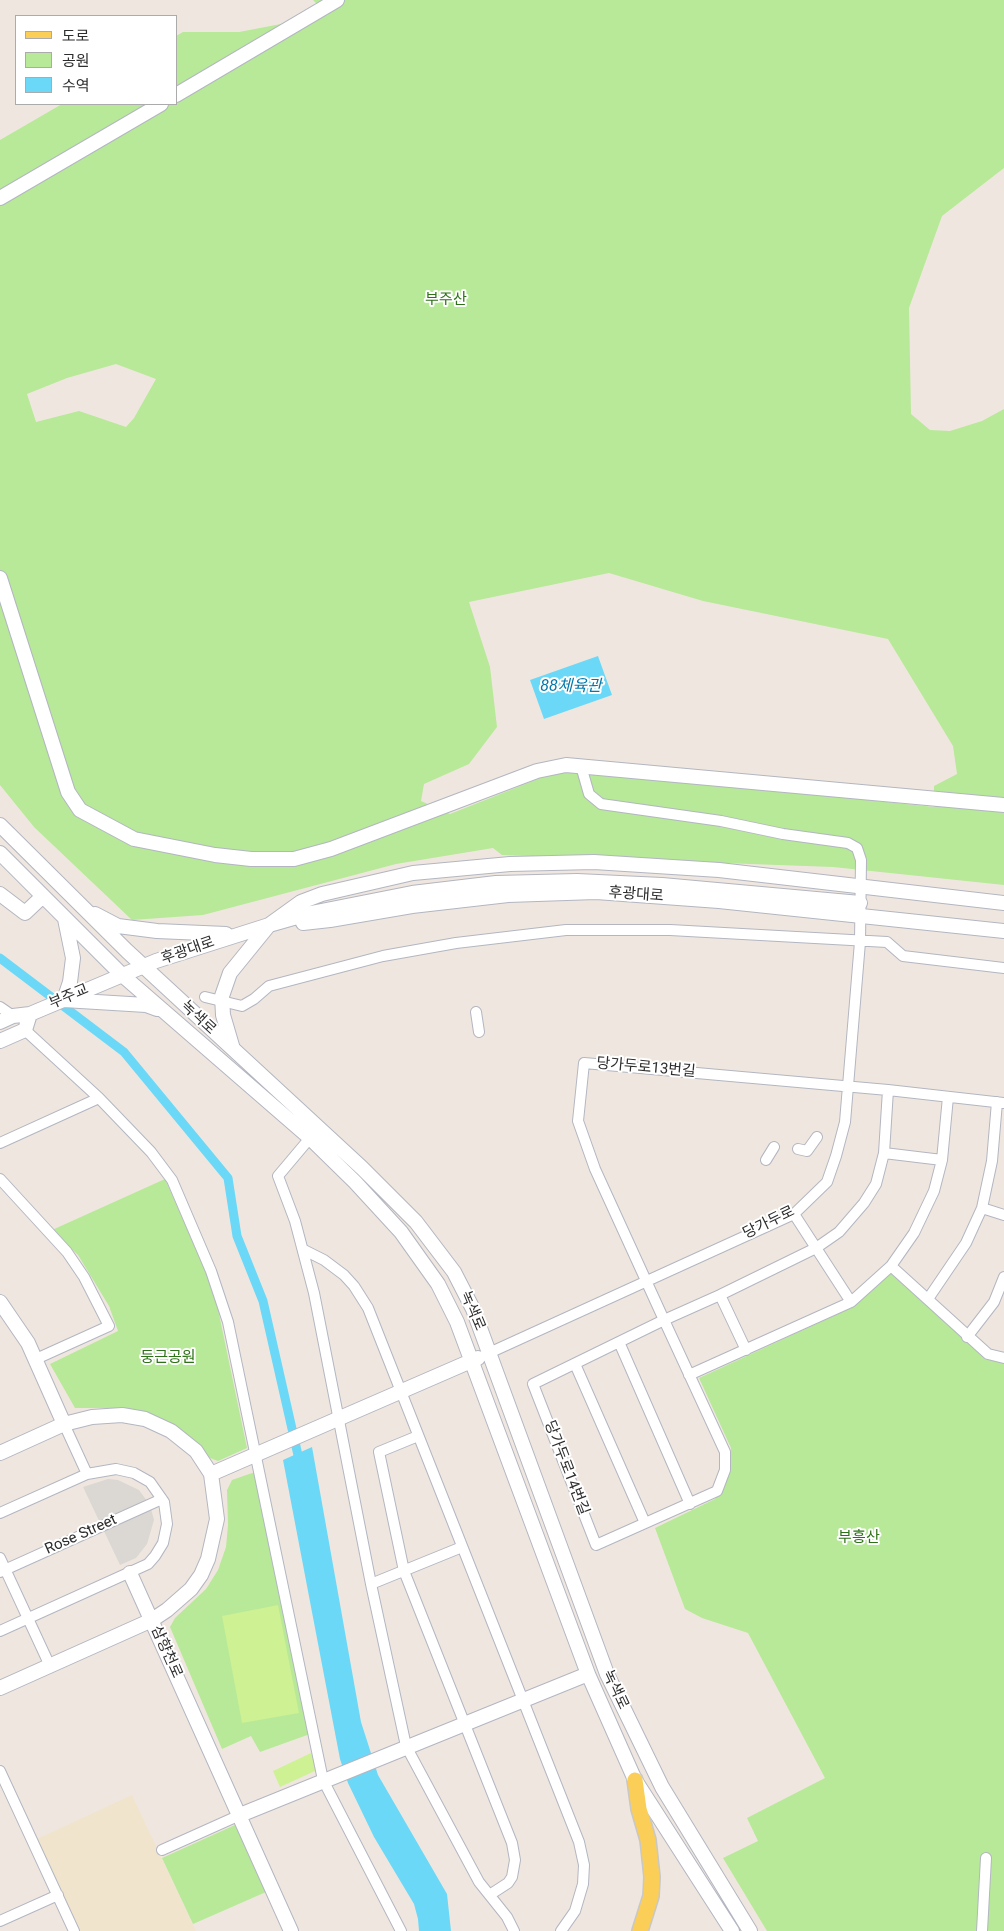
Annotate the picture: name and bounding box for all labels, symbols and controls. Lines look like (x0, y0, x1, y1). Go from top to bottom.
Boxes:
legend (15, 15, 178, 105)
text: 도로 (62, 27, 90, 45)
text: 공원 (62, 52, 90, 70)
text: 수역 (62, 77, 90, 95)
park label: 부주산 (425, 291, 467, 309)
water label: 88체육관 (540, 677, 602, 697)
street label: 후광대로 (608, 884, 664, 906)
street label: 후광대로 (159, 934, 217, 968)
street label: 부주교 (46, 981, 92, 1013)
street label: 녹색로 (177, 997, 219, 1039)
street label: 당가두로13번길 (596, 1055, 696, 1081)
street label: 당가두로 (740, 1203, 798, 1243)
street label: 녹색로 (456, 1288, 488, 1334)
park label: 둥근공원 (140, 1349, 196, 1367)
street label: 당가두로14번길 (540, 1418, 592, 1518)
street label: Rose Street (42, 1511, 120, 1559)
park label: 부흥산 (838, 1529, 880, 1547)
street label: 삼향천로 (147, 1623, 185, 1681)
street label: 녹색로 (598, 1667, 632, 1713)

